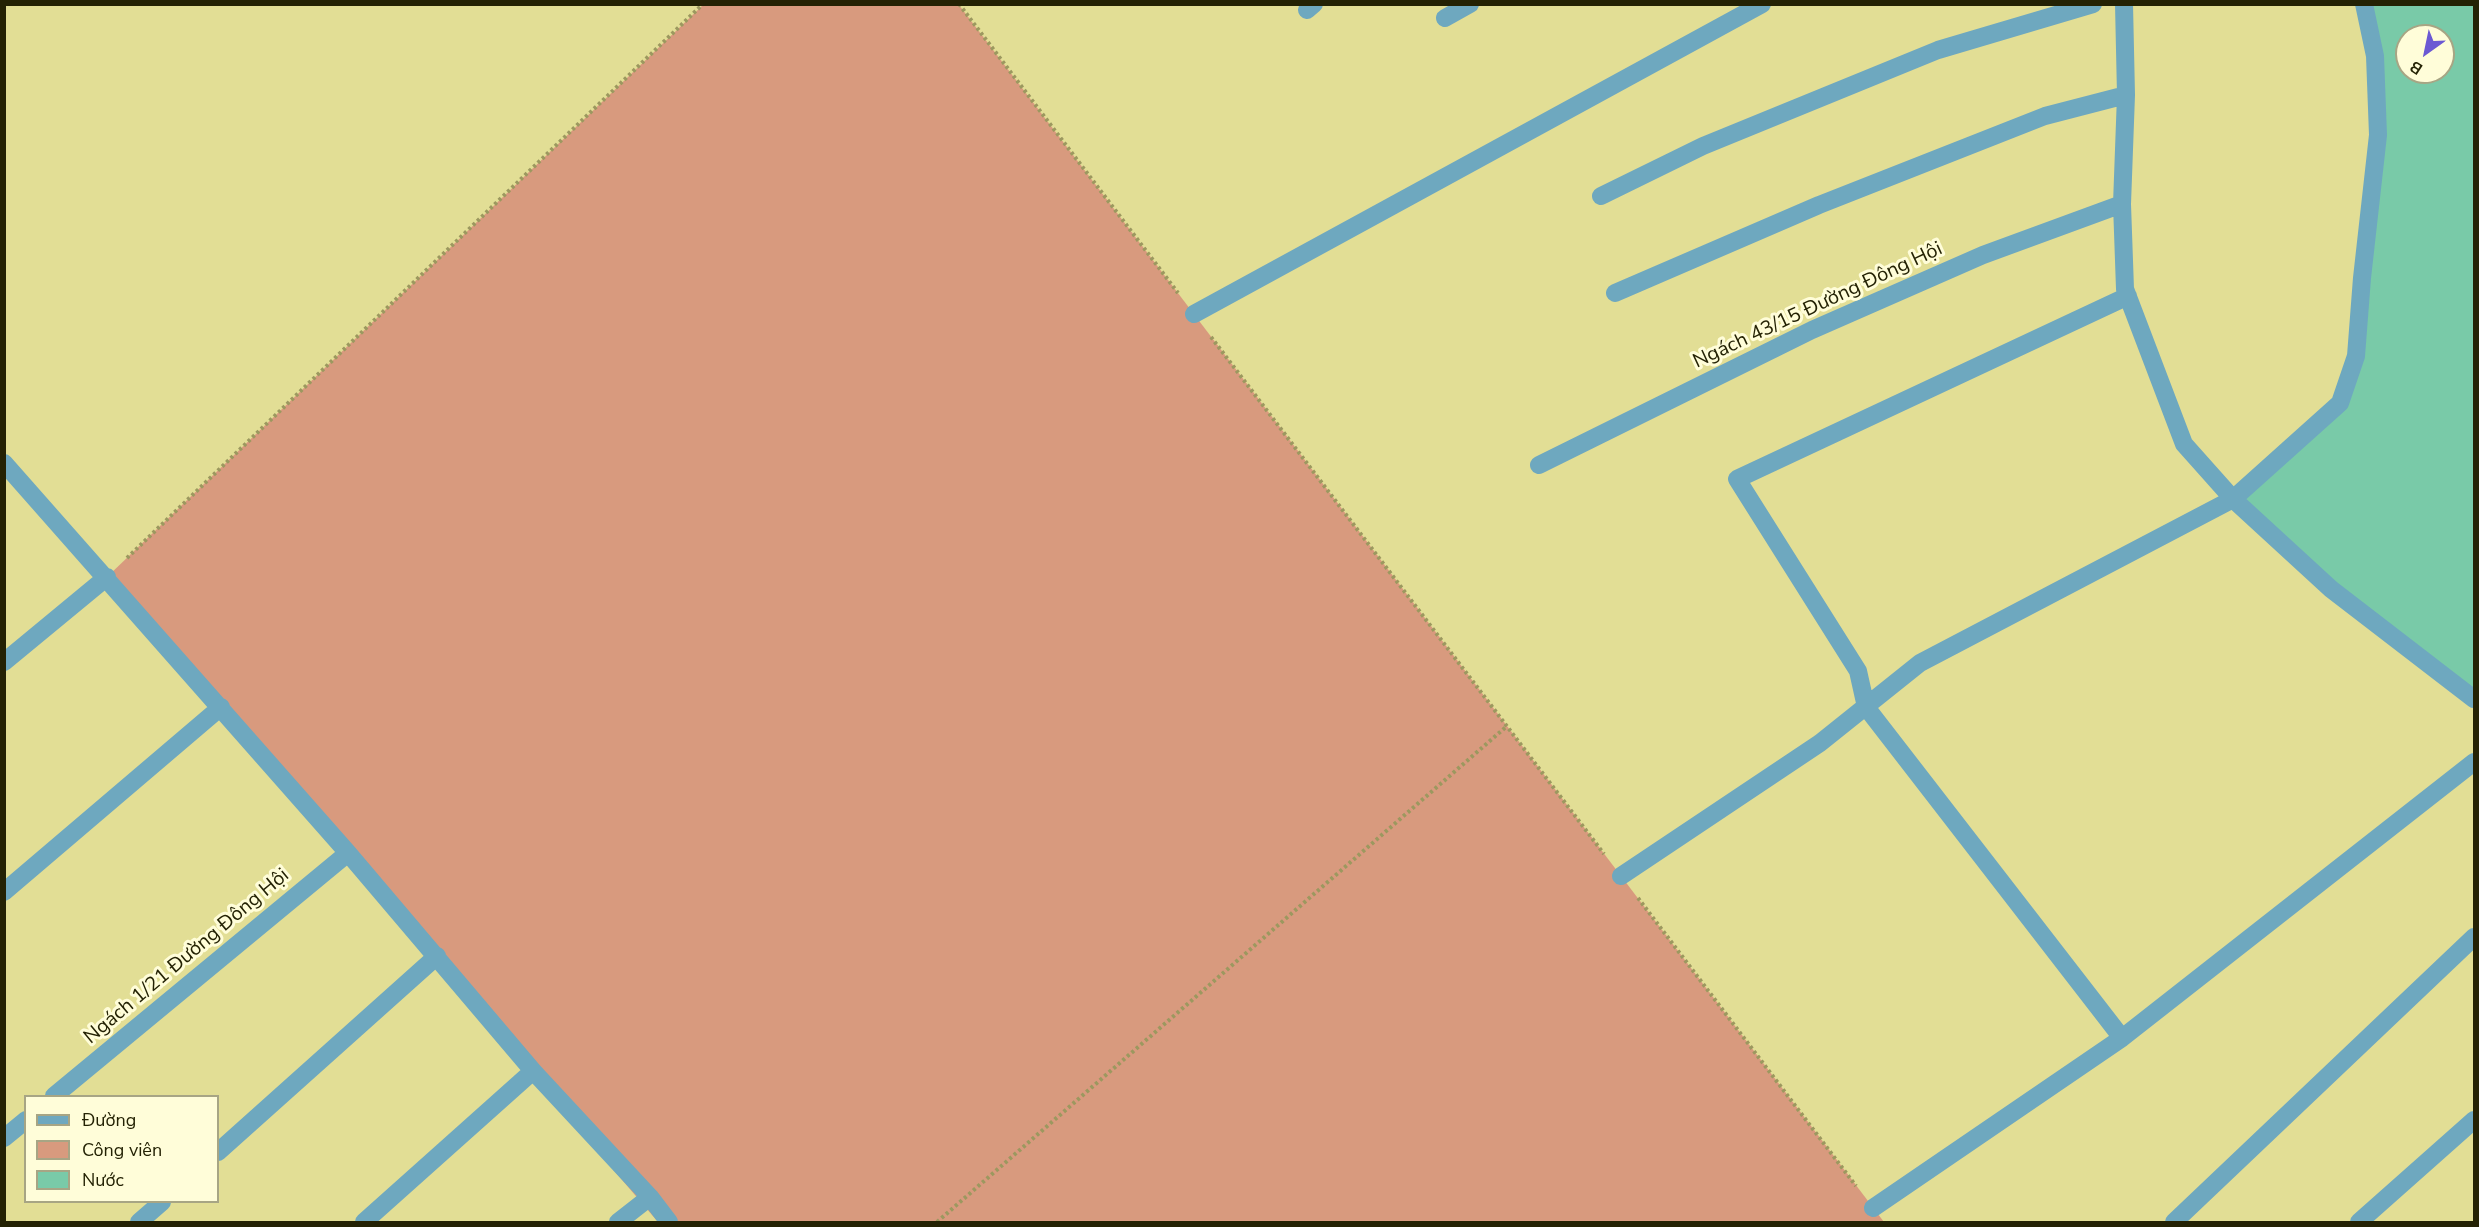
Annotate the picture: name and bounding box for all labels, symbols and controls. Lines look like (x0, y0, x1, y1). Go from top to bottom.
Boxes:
north arrow (2395, 24, 2455, 84)
text: B (2406, 55, 2427, 80)
street label: Ngách 43/15 Đường Đông Hội (1690, 238, 1946, 374)
street label: Ngách 1/21 Đường Đông Hội (80, 864, 294, 1050)
legend (24, 1095, 219, 1203)
text: Đường (82, 1108, 136, 1132)
text: Công viên (82, 1138, 162, 1162)
text: Nước (82, 1168, 124, 1192)

